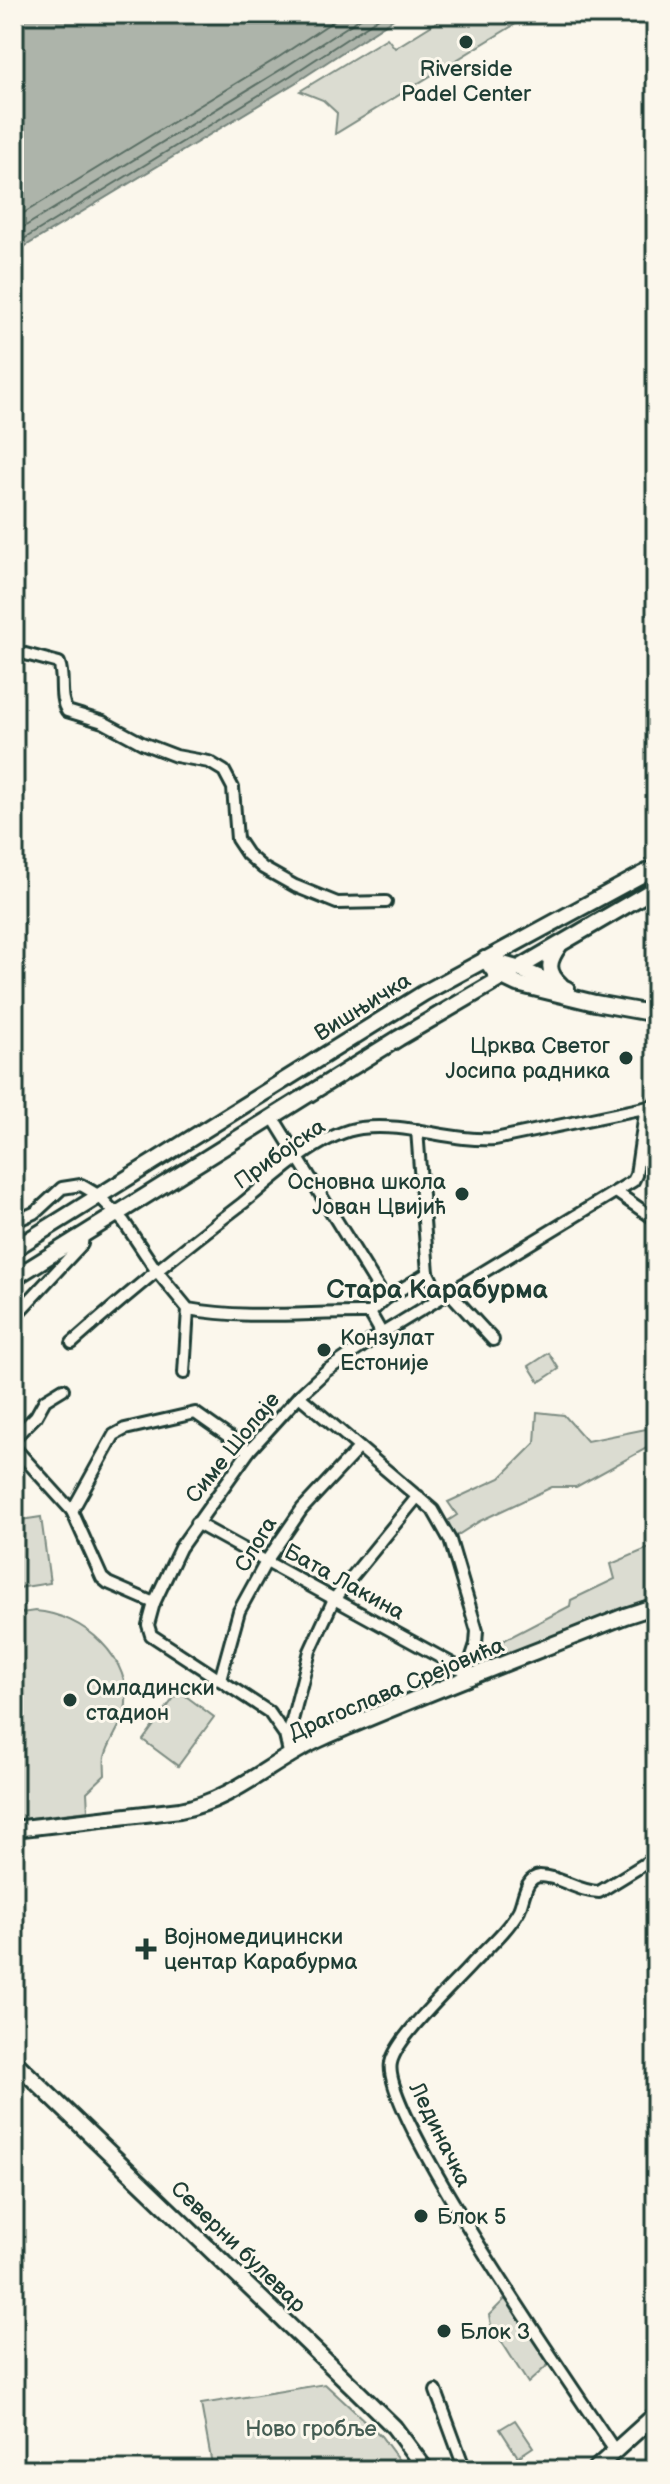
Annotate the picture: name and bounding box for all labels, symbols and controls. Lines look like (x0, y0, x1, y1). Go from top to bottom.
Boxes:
marker: Riverside Padel Center (457, 33, 475, 51)
place label: Riverside Padel Center (401, 56, 532, 108)
street label: Вишњичка (310, 967, 416, 1047)
place label: Црква Светог Јосипа радника (446, 1033, 610, 1085)
marker: Црква Светог Јосипа радника (617, 1049, 635, 1067)
street label: Прибојска (229, 1113, 331, 1195)
place label: Основна школа Јован Цвијић (287, 1169, 446, 1221)
marker: Основна школа Јован Цвијић (453, 1185, 471, 1203)
district label: Стара Карабурма (326, 1275, 549, 1306)
place label: Конзулат Естоније (340, 1325, 435, 1377)
marker: Конзулат Естоније (315, 1341, 333, 1359)
street label: Симе Шолаје (180, 1387, 286, 1509)
street label: Слога (229, 1512, 283, 1577)
street label: Бата Лакина (279, 1538, 409, 1626)
street label: Драгослава Срејовића (285, 1632, 508, 1747)
place label: Омладински стадион (86, 1675, 215, 1727)
marker: Омладински стадион (61, 1691, 79, 1709)
place label: Војномедицински центар Карабурма (164, 1924, 358, 1976)
marker: Војномедицински центар Карабурма (135, 1938, 157, 1960)
street label: Лединачка (402, 2077, 477, 2191)
street label: Северни булевар (165, 2176, 312, 2319)
place label: Блок 5 (437, 2204, 506, 2231)
marker: Блок 5 (412, 2207, 430, 2225)
place label: Блок 3 (460, 2319, 530, 2346)
marker: Блок 3 (435, 2322, 453, 2340)
park label: Ново гробље (245, 2416, 377, 2443)

